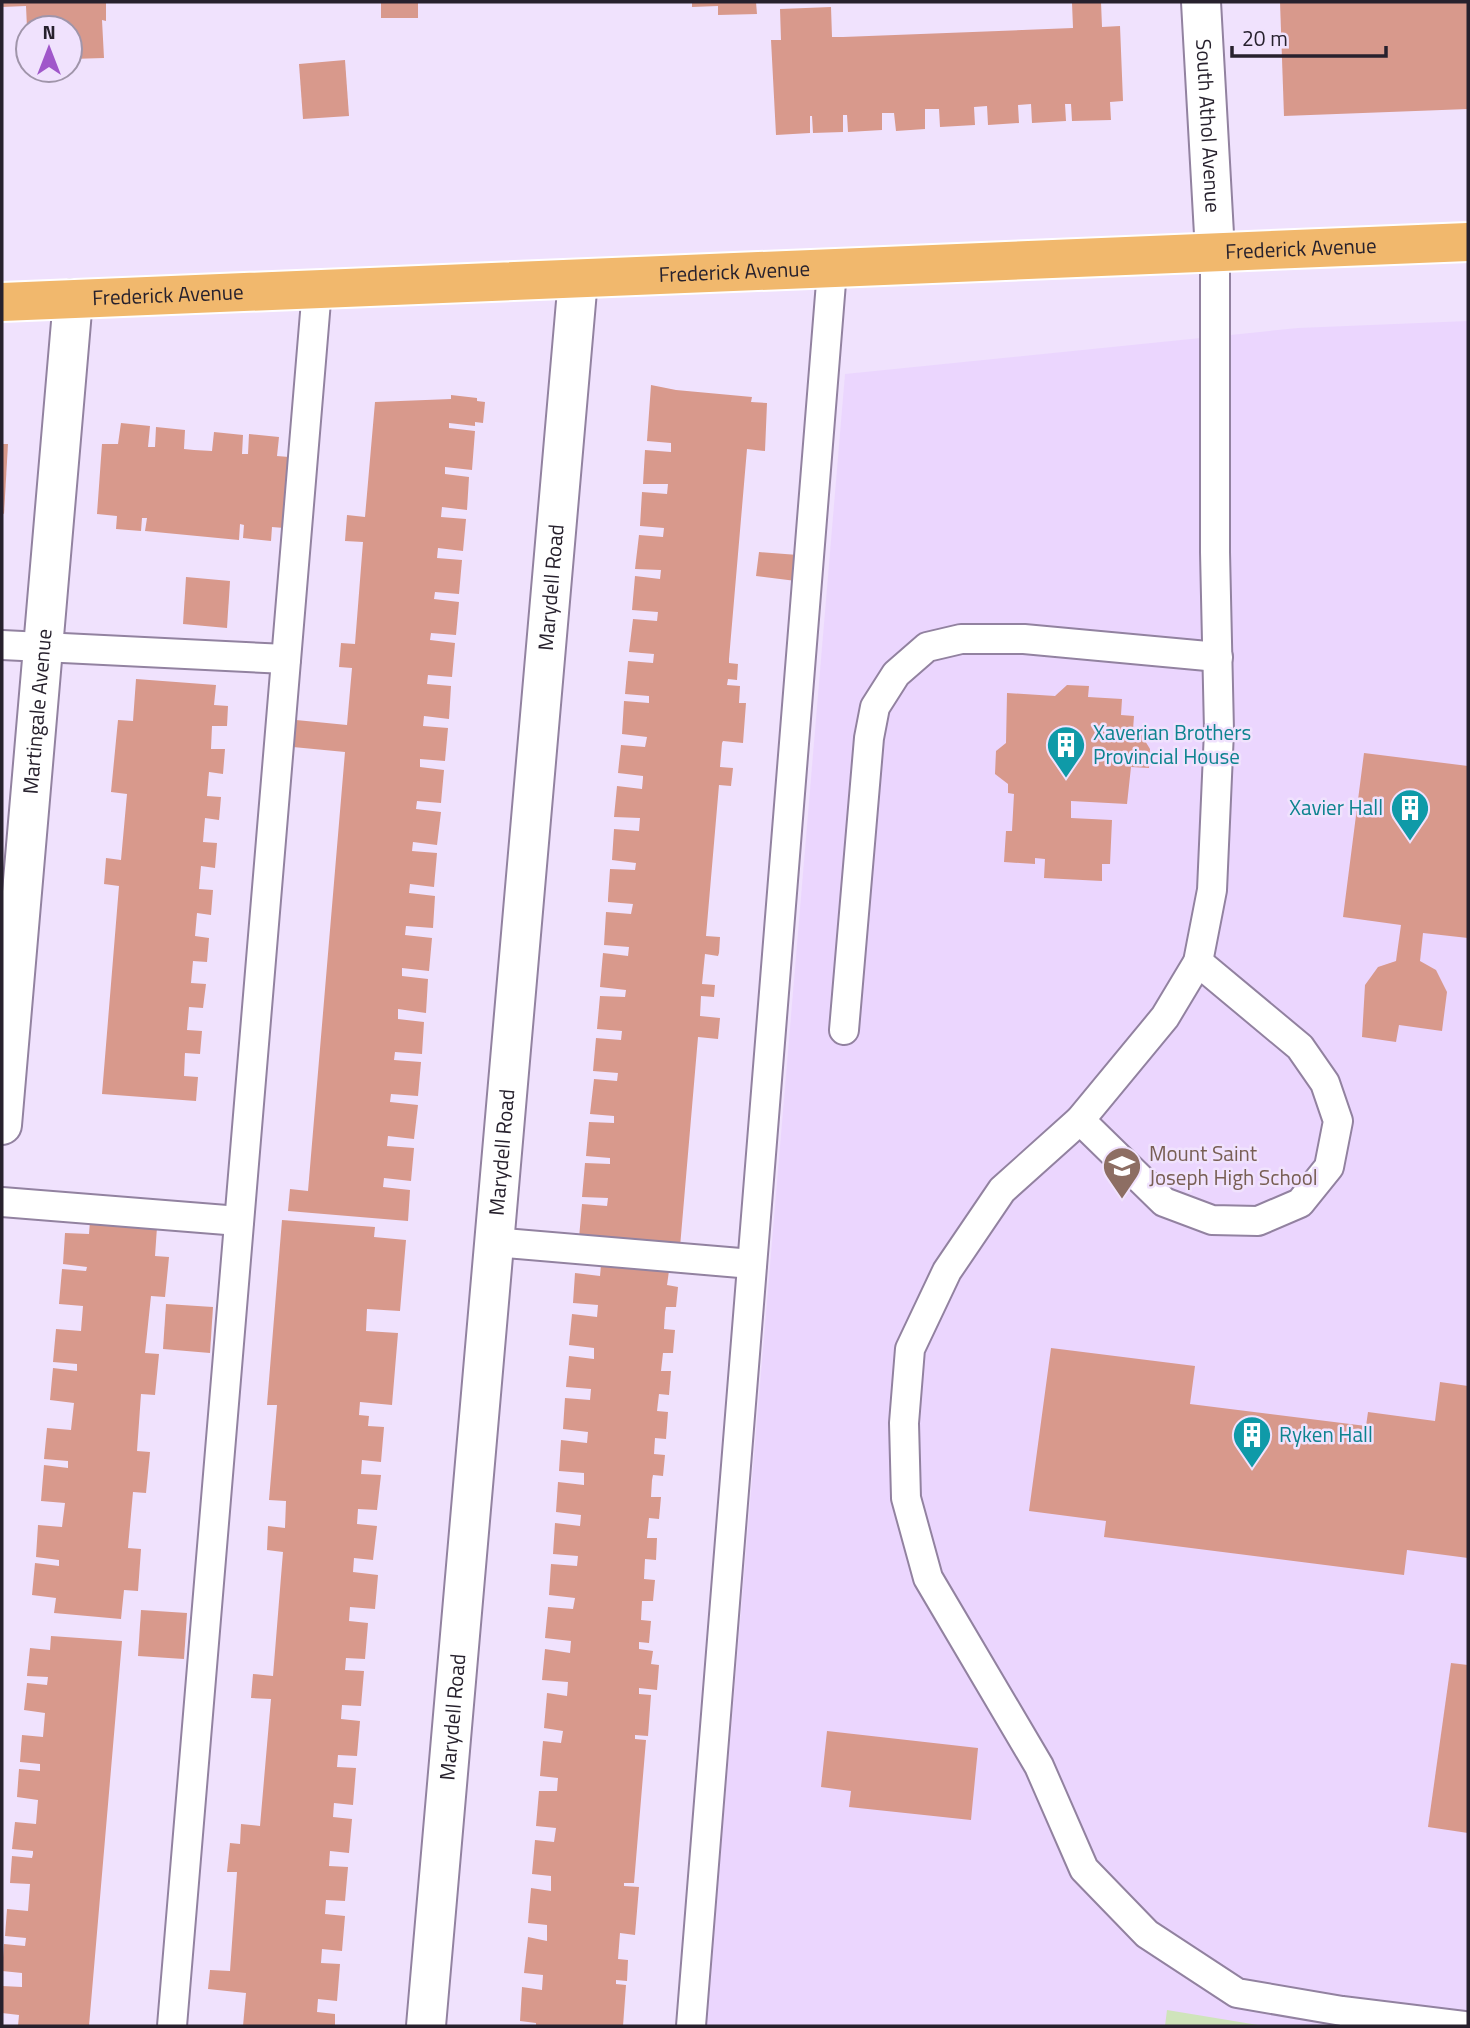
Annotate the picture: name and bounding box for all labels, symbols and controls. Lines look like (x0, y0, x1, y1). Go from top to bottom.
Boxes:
north arrow (14, 14, 84, 84)
scale bar (1232, 14, 1386, 58)
text: N (42, 17, 56, 46)
text: 20 m (1242, 22, 1288, 54)
street label: South Athol Avenue (1188, 38, 1230, 214)
street label: Frederick Avenue (1225, 229, 1377, 267)
street label: Frederick Avenue (658, 252, 811, 290)
street label: Frederick Avenue (92, 275, 244, 313)
street label: Marydell Road (529, 523, 572, 652)
street label: Martingale Avenue (14, 627, 60, 795)
place label: Xaverian Brothers Provincial House (1093, 716, 1251, 772)
building icon: Xaverian Brothers Provincial House (1045, 724, 1087, 779)
building icon: Xavier Hall (1389, 787, 1431, 842)
place label: Xavier Hall (1289, 791, 1383, 823)
street label: Marydell Road (480, 1088, 522, 1217)
place label: Mount Saint Joseph High School (1149, 1137, 1318, 1193)
school or university icon: Mount Saint Joseph High School (1101, 1145, 1143, 1200)
building icon: Ryken Hall (1231, 1414, 1273, 1469)
place label: Ryken Hall (1279, 1418, 1373, 1450)
street label: Marydell Road (430, 1652, 473, 1782)

